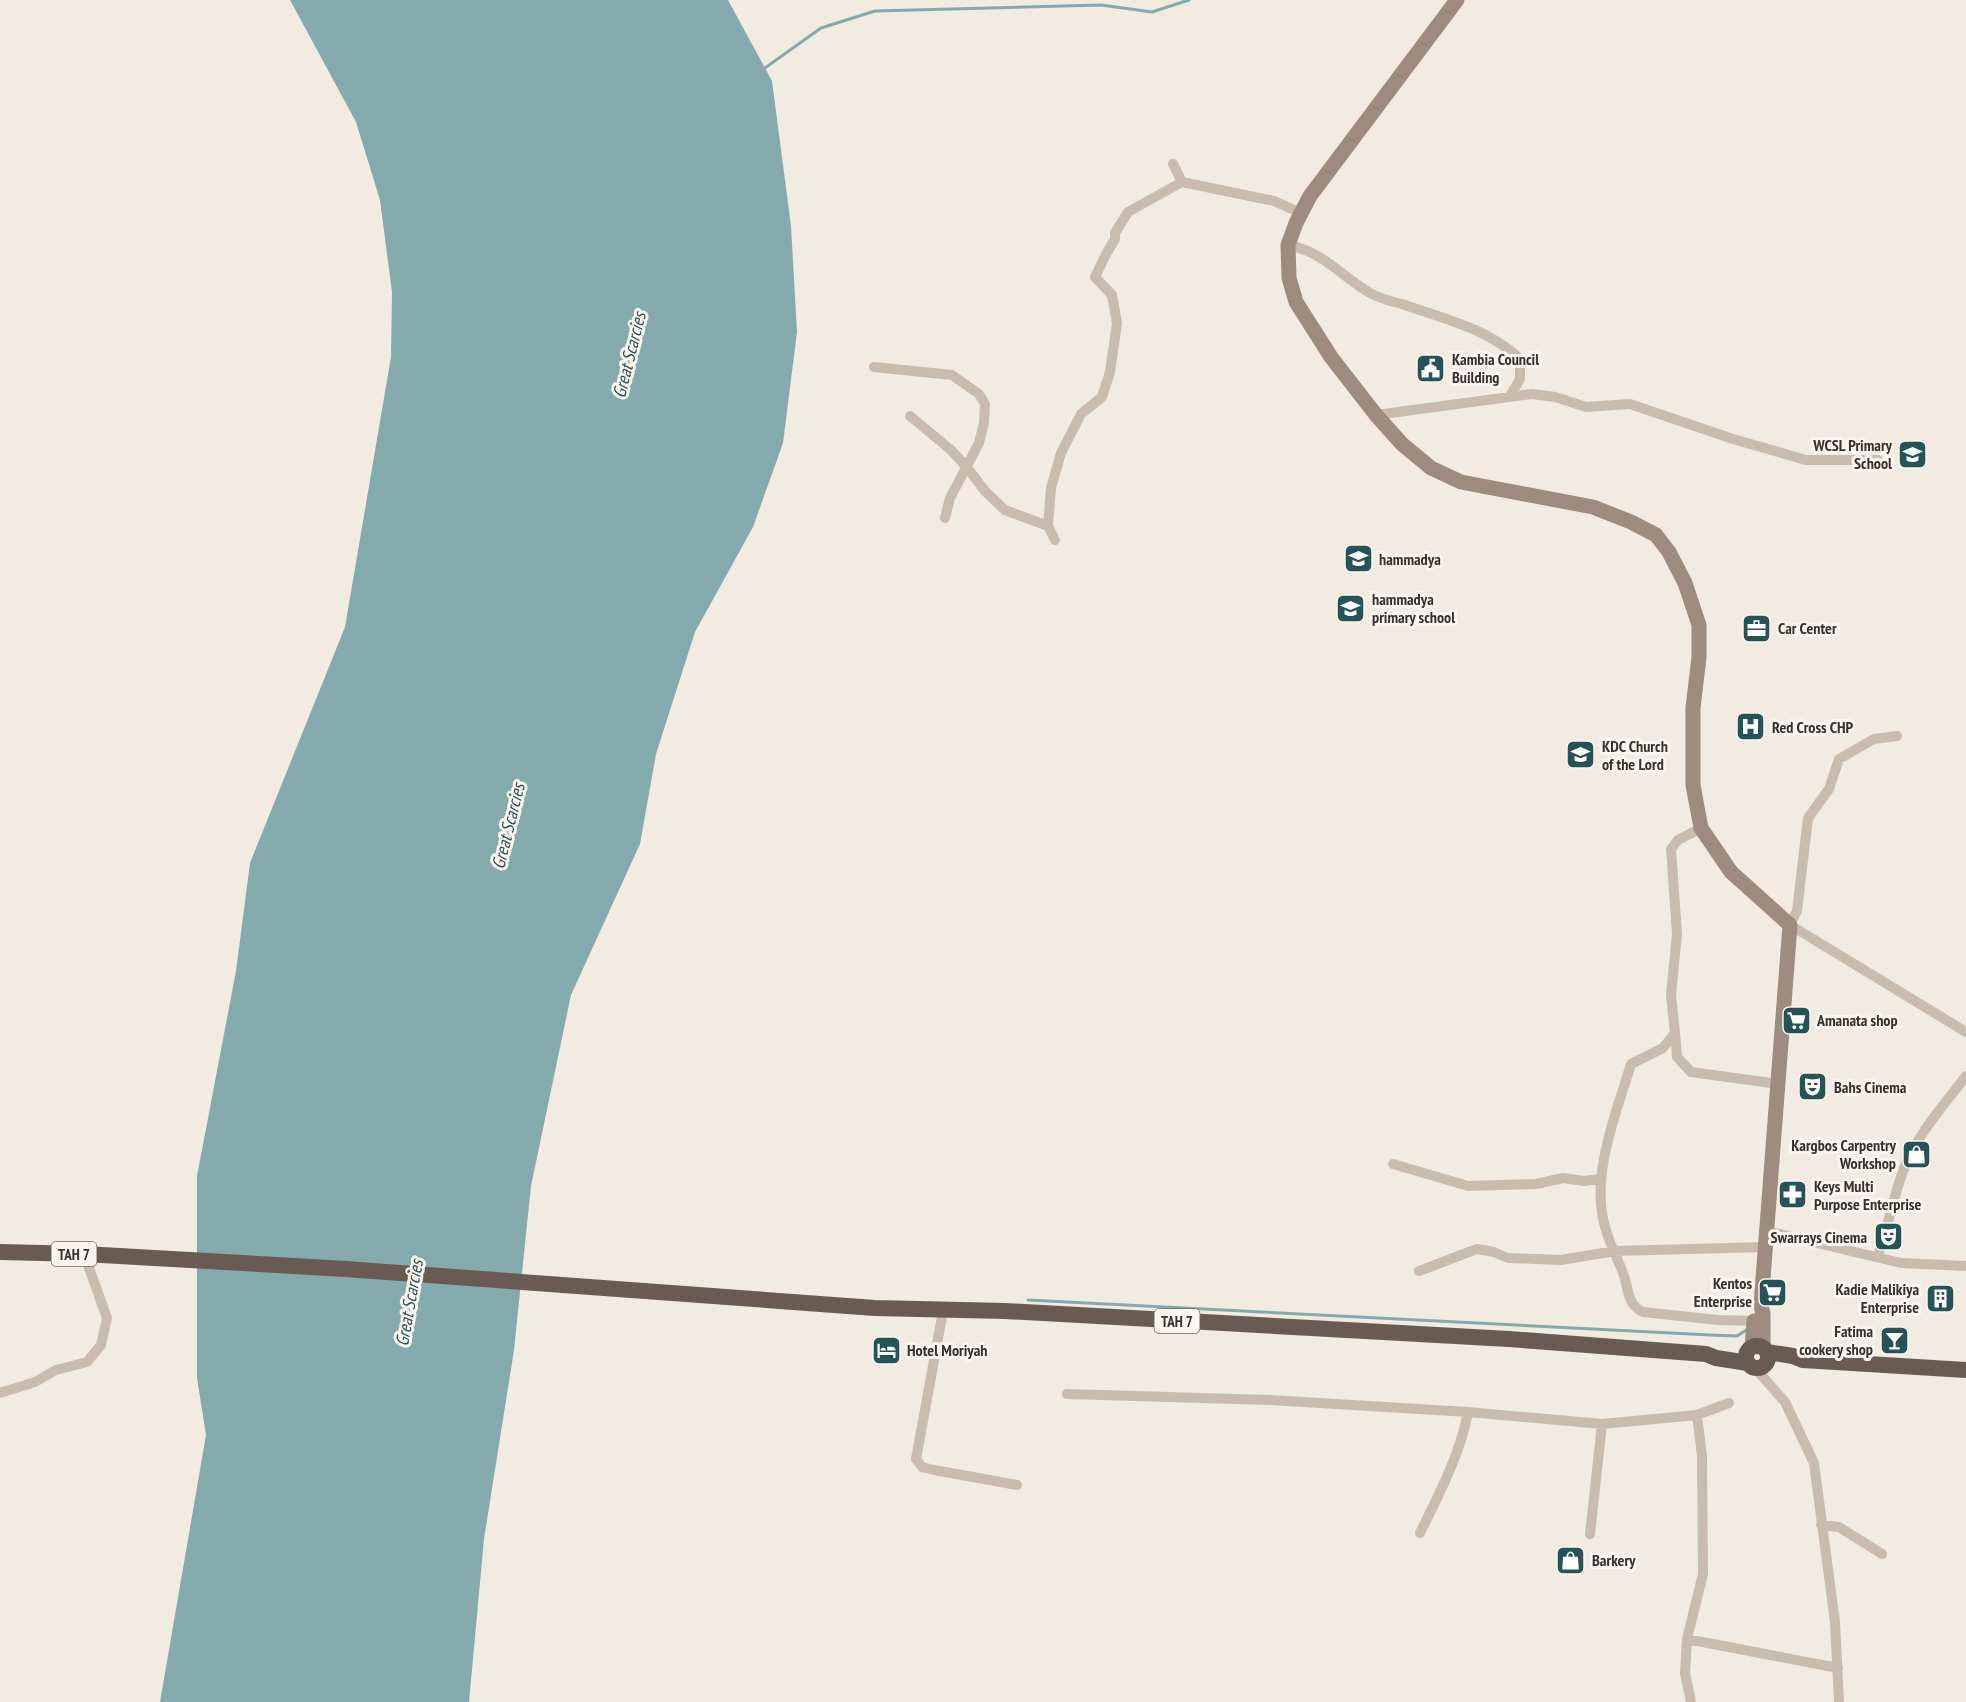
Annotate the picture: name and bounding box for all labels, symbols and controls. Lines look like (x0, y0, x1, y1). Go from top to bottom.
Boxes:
water label: Great Scarcies (607, 308, 651, 400)
place label: Kambia Council Building (1452, 349, 1539, 387)
public building icon: Kambia Council Building (1415, 352, 1447, 384)
place label: WCSL Primary School (1812, 435, 1893, 473)
school or university icon: WCSL Primary School (1897, 438, 1929, 470)
school or university icon: hammadya (1342, 543, 1374, 575)
place label: hammadya (1379, 549, 1441, 569)
place label: hammadya primary school (1372, 589, 1455, 627)
school or university icon: hammadya primary school (1335, 592, 1367, 624)
office icon: Car Center (1741, 612, 1773, 644)
place label: Car Center (1778, 618, 1837, 638)
hospital icon: Red Cross CHP (1735, 711, 1767, 743)
place label: Red Cross CHP (1772, 717, 1854, 737)
place label: KDC Church of the Lord (1602, 736, 1668, 774)
school or university icon: KDC Church of the Lord (1565, 739, 1597, 771)
water label: Great Scarcies (486, 779, 530, 871)
supermarket icon: Amanata shop (1780, 1004, 1812, 1036)
place label: Amanata shop (1816, 1010, 1898, 1030)
theatre icon: Bahs Cinema (1797, 1071, 1829, 1103)
place label: Bahs Cinema (1834, 1077, 1907, 1097)
place label: Kargbos Carpentry Workshop (1791, 1135, 1897, 1173)
shop icon: Kargbos Carpentry Workshop (1901, 1138, 1933, 1170)
place label: Keys Multi Purpose Enterprise (1814, 1176, 1921, 1214)
pharmacy icon: Keys Multi Purpose Enterprise (1777, 1179, 1809, 1211)
theatre icon: Swarrays Cinema (1872, 1221, 1904, 1253)
place label: Swarrays Cinema (1771, 1227, 1867, 1247)
road number: TAH 7 (52, 1242, 97, 1266)
water label: Great Scarcies (390, 1256, 428, 1348)
place label: Kentos Enterprise (1694, 1273, 1752, 1311)
supermarket icon: Kentos Enterprise (1757, 1276, 1789, 1308)
place label: Kadie Malikiya Enterprise (1836, 1279, 1919, 1317)
building icon: Kadie Malikiya Enterprise (1924, 1282, 1956, 1314)
road number: TAH 7 (1154, 1309, 1200, 1333)
place label: Fatima cookery shop (1799, 1321, 1873, 1359)
bar icon: Fatima cookery shop (1878, 1324, 1910, 1356)
hotel icon: Hotel Moriyah (870, 1334, 902, 1366)
place label: Hotel Moriyah (907, 1340, 988, 1360)
shop icon: Barkery (1555, 1544, 1587, 1576)
place label: Barkery (1592, 1550, 1636, 1570)

